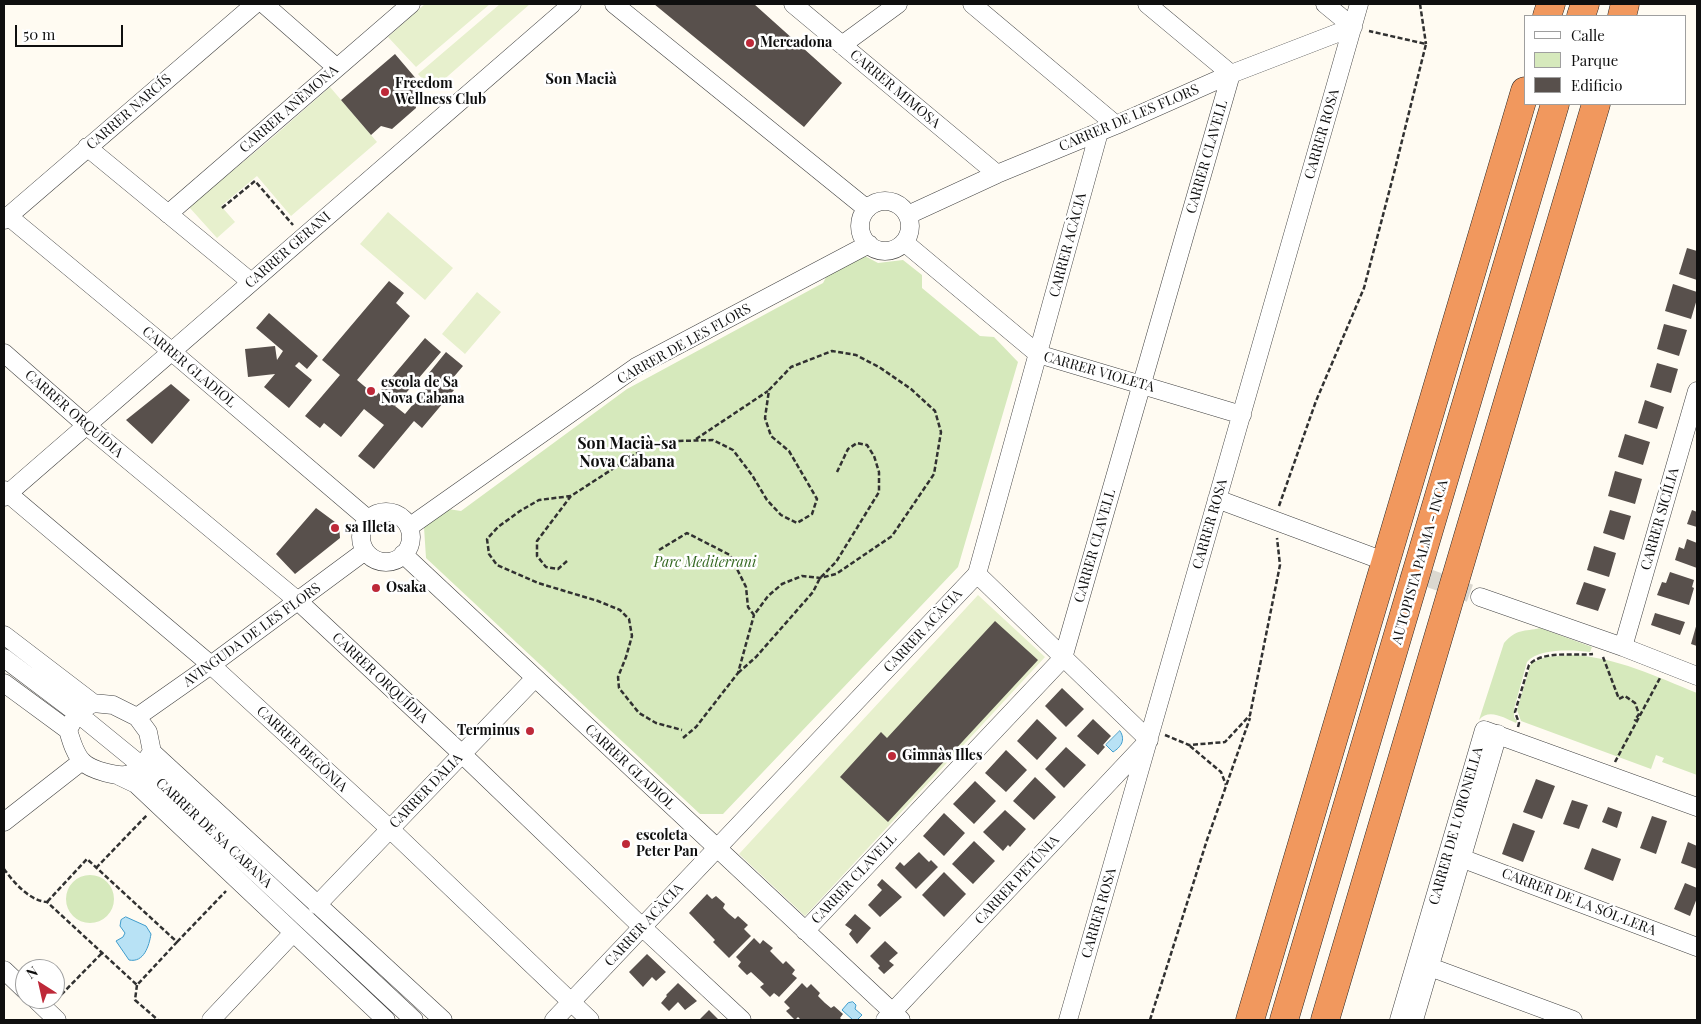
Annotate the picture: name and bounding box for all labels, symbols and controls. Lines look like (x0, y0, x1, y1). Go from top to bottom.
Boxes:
scale bar (18, 15, 125, 47)
legend (1524, 15, 1686, 105)
text: 50 m (23, 24, 55, 44)
text: Calle (1571, 25, 1605, 45)
place label: Mercadona (760, 35, 832, 51)
marker: Mercadona (744, 37, 756, 49)
street label: CARRER MIMOSA (846, 46, 944, 132)
text: Parque (1571, 50, 1618, 70)
street label: CARRER ANÈMONA (236, 62, 342, 156)
district label: Son Macià (545, 70, 617, 88)
street label: CARRER NARCÍS (83, 71, 175, 153)
text: Edificio (1571, 75, 1622, 95)
place label: Freedom Wellness Club (395, 76, 486, 108)
street label: CARRER DE LES FLORS (1057, 81, 1201, 155)
marker: Freedom Wellness Club (379, 86, 391, 98)
street label: CARRER ROSA (1301, 87, 1343, 181)
street label: CARRER CLAVELL (1183, 98, 1231, 216)
street label: CARRER ACÀCIA (1046, 191, 1090, 299)
street label: CARRER GERANI (242, 208, 334, 292)
street label: CARRER DE LES FLORS (614, 300, 754, 388)
street label: CARRER GLADIOL (139, 323, 239, 411)
street label: CARRER VIOLETA (1042, 348, 1156, 396)
street label: CARRER ORQUÍDIA (21, 367, 127, 461)
place label: escola de Sa Nova Cabana (381, 375, 464, 408)
marker: escola de Sa Nova Cabana (365, 385, 377, 397)
district label: Son Macià-sa Nova Cabana (577, 434, 677, 472)
street label: CARRER SICÍLIA (1637, 466, 1683, 572)
street label: CARRER ROSA (1189, 477, 1231, 571)
street label: AUTOPISTA PALMA - INCA (1388, 478, 1452, 646)
street label: CARRER CLAVELL (1071, 487, 1119, 605)
place label: sa Illeta (345, 520, 395, 536)
marker: sa Illeta (329, 522, 341, 534)
park label: Parc Mediterrani (654, 555, 756, 571)
street label: AVINGUDA DE LES FLORS (180, 579, 324, 691)
place label: Osaka (386, 580, 426, 596)
marker: Osaka (370, 582, 382, 594)
street label: CARRER ACÀCIA (880, 586, 966, 676)
street label: CARRER ORQUÍDIA (329, 629, 431, 727)
street label: CARRER BEGÒNIA (253, 703, 351, 795)
street label: CARRER GLADIOL (581, 721, 679, 813)
place label: Terminus (457, 723, 520, 739)
marker: Terminus (524, 725, 536, 737)
street label: CARRER DE L'ORONELLA (1425, 745, 1487, 907)
place label: Gimnàs Illes (902, 748, 982, 764)
street label: CARRER DÀLIA (386, 750, 466, 832)
marker: Gimnàs Illes (886, 750, 898, 762)
street label: CARRER DE SA CABANA (152, 775, 276, 891)
place label: escoleta Peter Pan (636, 828, 698, 860)
street label: CARRER CLAVELL (808, 830, 900, 928)
street label: CARRER PETÚNIA (971, 832, 1063, 928)
marker: escoleta Peter Pan (620, 838, 632, 850)
street label: CARRER DE LA SÓL·LERA (1499, 865, 1659, 939)
street label: CARRER ROSA (1078, 866, 1120, 960)
street label: CARRER ACÀCIA (601, 880, 687, 970)
north arrow (15, 959, 65, 1009)
text: N (22, 961, 41, 983)

